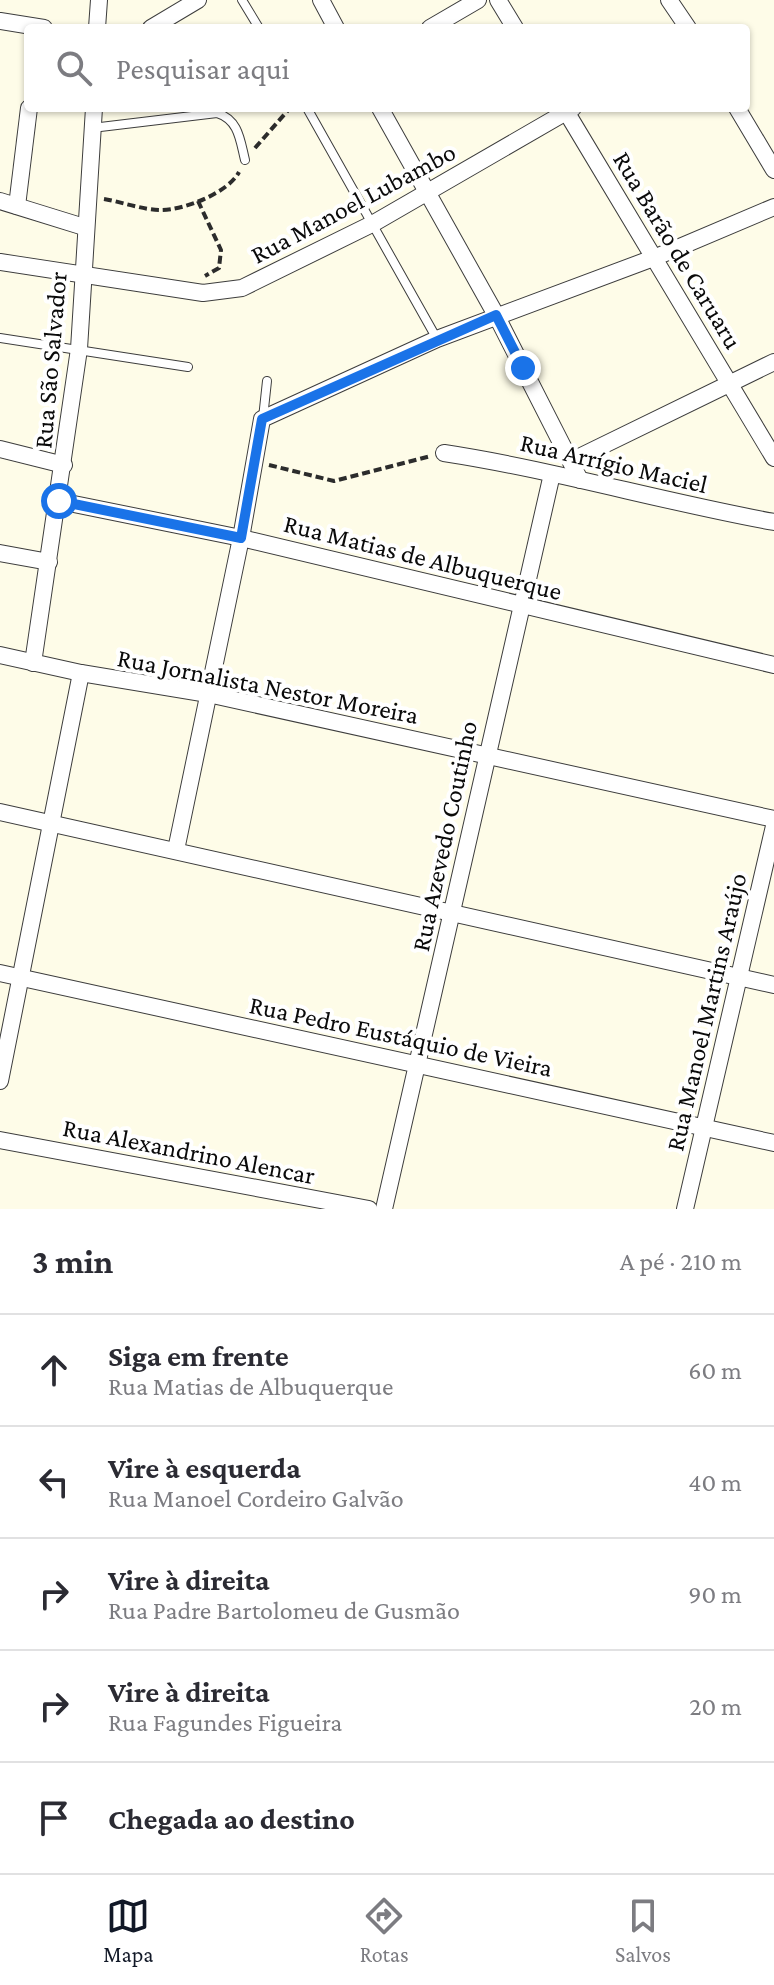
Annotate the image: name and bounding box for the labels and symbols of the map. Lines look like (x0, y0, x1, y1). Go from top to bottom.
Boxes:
street label: Rua Manoel Lubambo (246, 137, 460, 270)
street label: Rua Barão de Caruaru (607, 146, 748, 354)
street label: Rua São Salvador (28, 270, 73, 450)
route end (505, 350, 541, 386)
street label: Rua Arrígio Maciel (517, 428, 711, 499)
route start (41, 483, 77, 519)
street label: Rua Matias de Albuquerque (281, 509, 565, 606)
street label: Rua Jornalista Nestor Moreira (115, 643, 421, 730)
street label: Rua Azevedo Coutinho (406, 718, 483, 954)
street label: Rua Manoel Martins Araújo (660, 870, 753, 1154)
street label: Rua Pedro Eustáquio de Vieira (247, 990, 555, 1083)
street label: Rua Alexandrino Alencar (60, 1113, 317, 1190)

